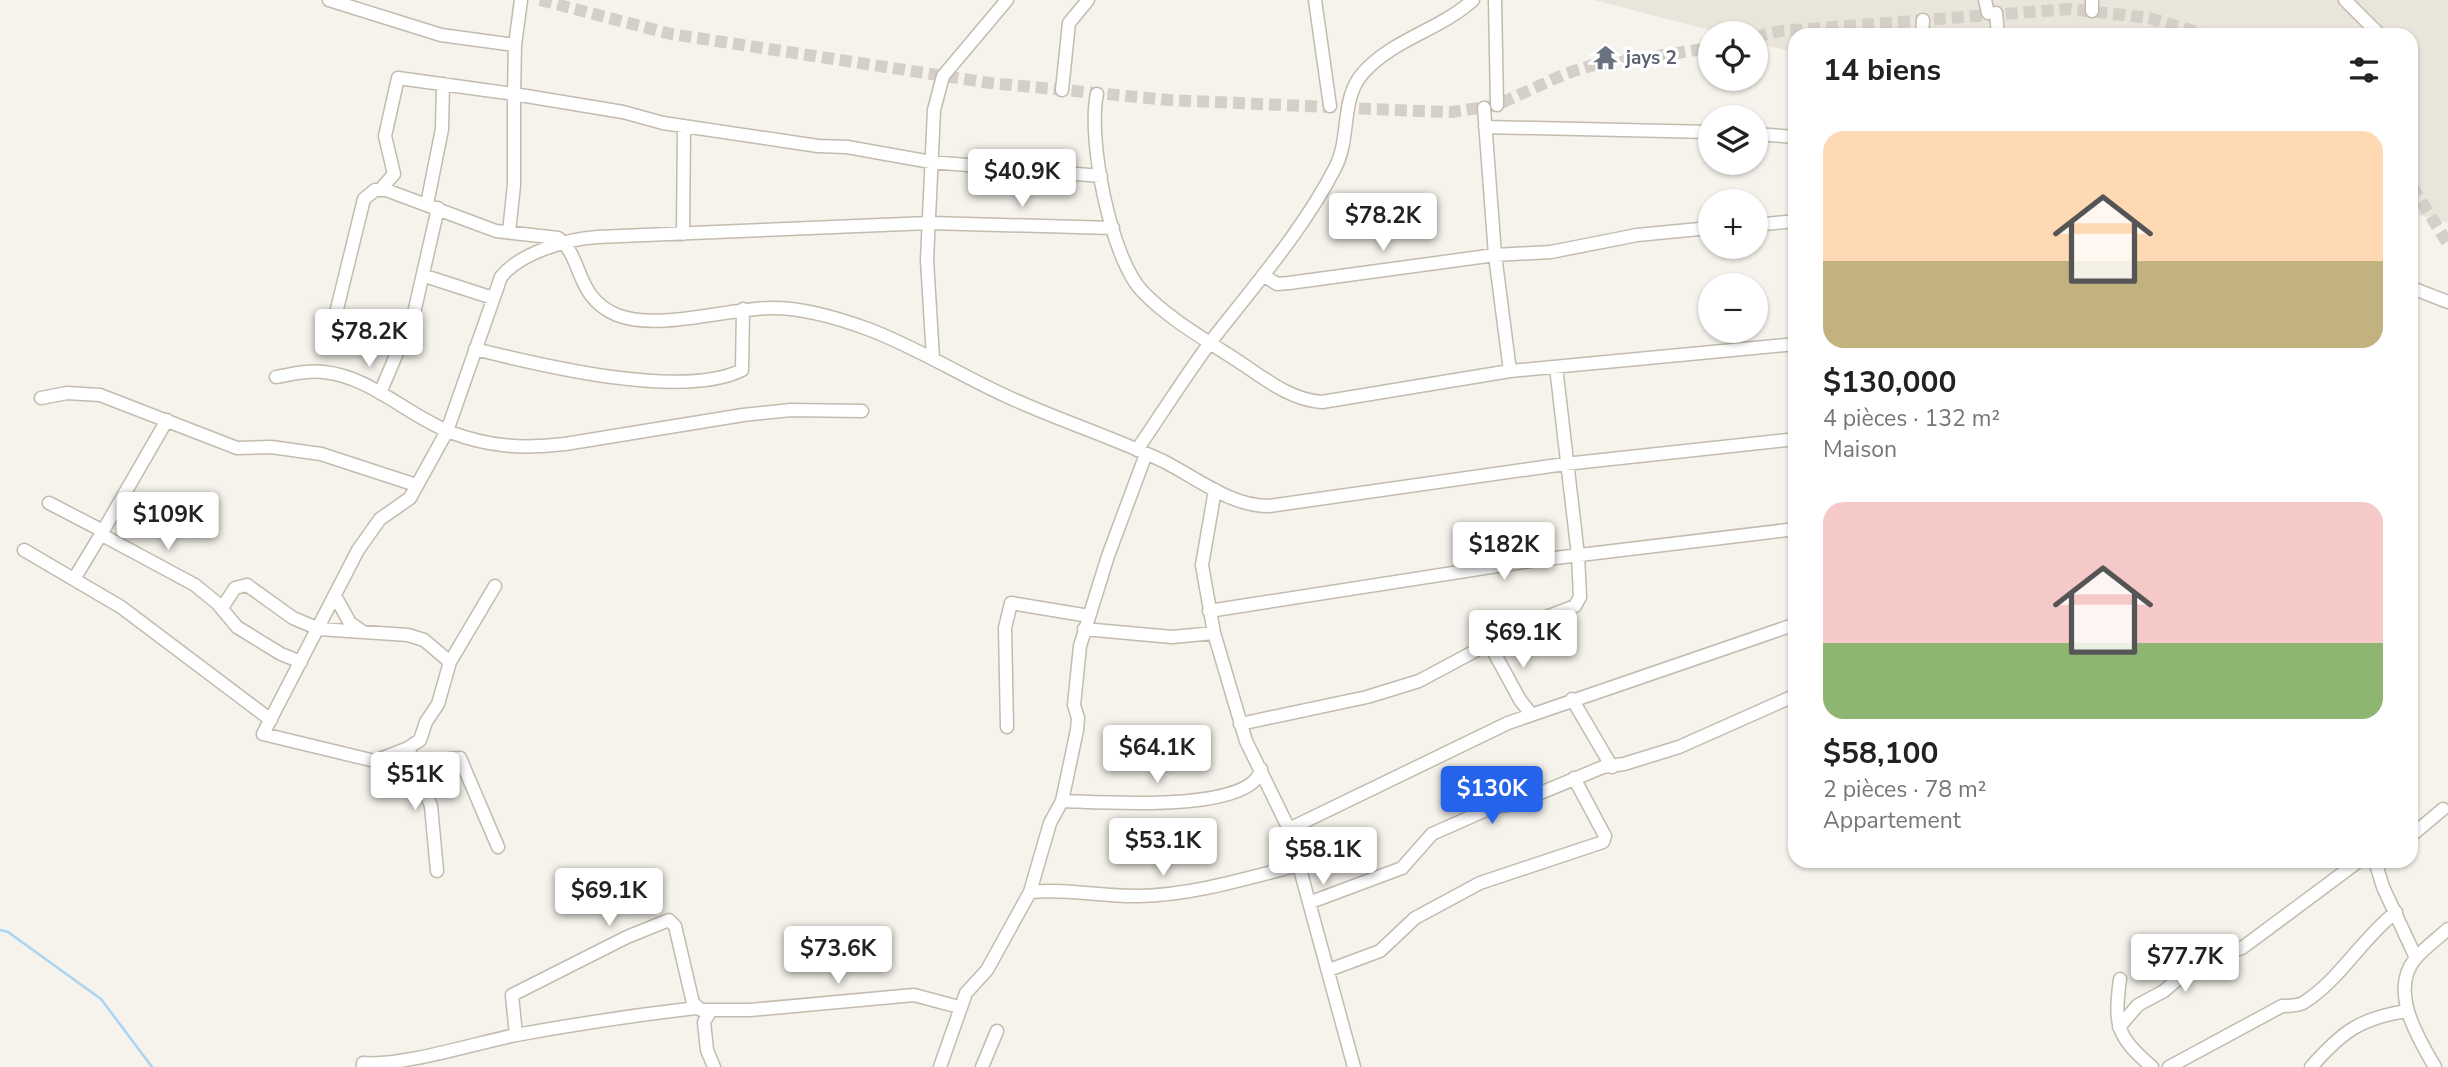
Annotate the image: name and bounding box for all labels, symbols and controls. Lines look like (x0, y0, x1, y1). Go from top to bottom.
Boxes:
map controls (1698, 21, 1768, 343)
button: locate (1698, 21, 1768, 91)
temple icon: jays 2 (1592, 43, 1620, 71)
place label: jays 2 (1624, 45, 1677, 71)
text: 14 biens (1823, 50, 1941, 91)
icon: filters (2345, 51, 2383, 89)
button: layers (1698, 105, 1768, 175)
pin: $40.9K (965, 150, 1079, 209)
text: $40.9K (984, 156, 1060, 187)
icon: home (2040, 176, 2166, 302)
button: + (1698, 189, 1768, 259)
pin: $78.2K (1326, 194, 1440, 253)
text: $78.2K (1345, 200, 1421, 231)
button: − (1698, 273, 1768, 343)
pin: $78.2K (312, 310, 426, 369)
text: $78.2K (331, 316, 407, 347)
text: $130,000 (1823, 362, 1956, 403)
text: 4 pièces · 132 m² (1823, 403, 2000, 434)
text: Maison (1823, 434, 1897, 465)
pin: $109K (119, 492, 217, 552)
text: $109K (133, 499, 203, 530)
pin: $182K (1455, 522, 1553, 582)
text: $182K (1469, 529, 1539, 560)
icon: home (2040, 547, 2166, 673)
pin: $69.1K (1466, 610, 1580, 670)
text: $69.1K (1485, 617, 1561, 648)
pin: $64.1K (1100, 726, 1214, 785)
text: $64.1K (1119, 732, 1195, 763)
text: $58,100 (1823, 733, 1938, 774)
pin: $51K (374, 752, 456, 812)
text: $51K (387, 759, 443, 790)
pin: $130K (1443, 766, 1541, 826)
text: $130K (1457, 773, 1527, 804)
text: 2 pièces · 78 m² (1823, 774, 1986, 805)
text: Appartement (1823, 805, 1961, 836)
pin: $53.1K (1106, 818, 1220, 878)
text: $53.1K (1125, 825, 1201, 856)
pin: $58.1K (1266, 828, 1380, 887)
text: $58.1K (1285, 834, 1361, 865)
pin: $69.1K (552, 869, 666, 928)
text: $69.1K (571, 875, 647, 906)
pin: $73.6K (781, 926, 895, 986)
text: $73.6K (800, 933, 876, 964)
pin: $77.7K (2128, 934, 2242, 994)
text: $77.7K (2147, 941, 2223, 972)

